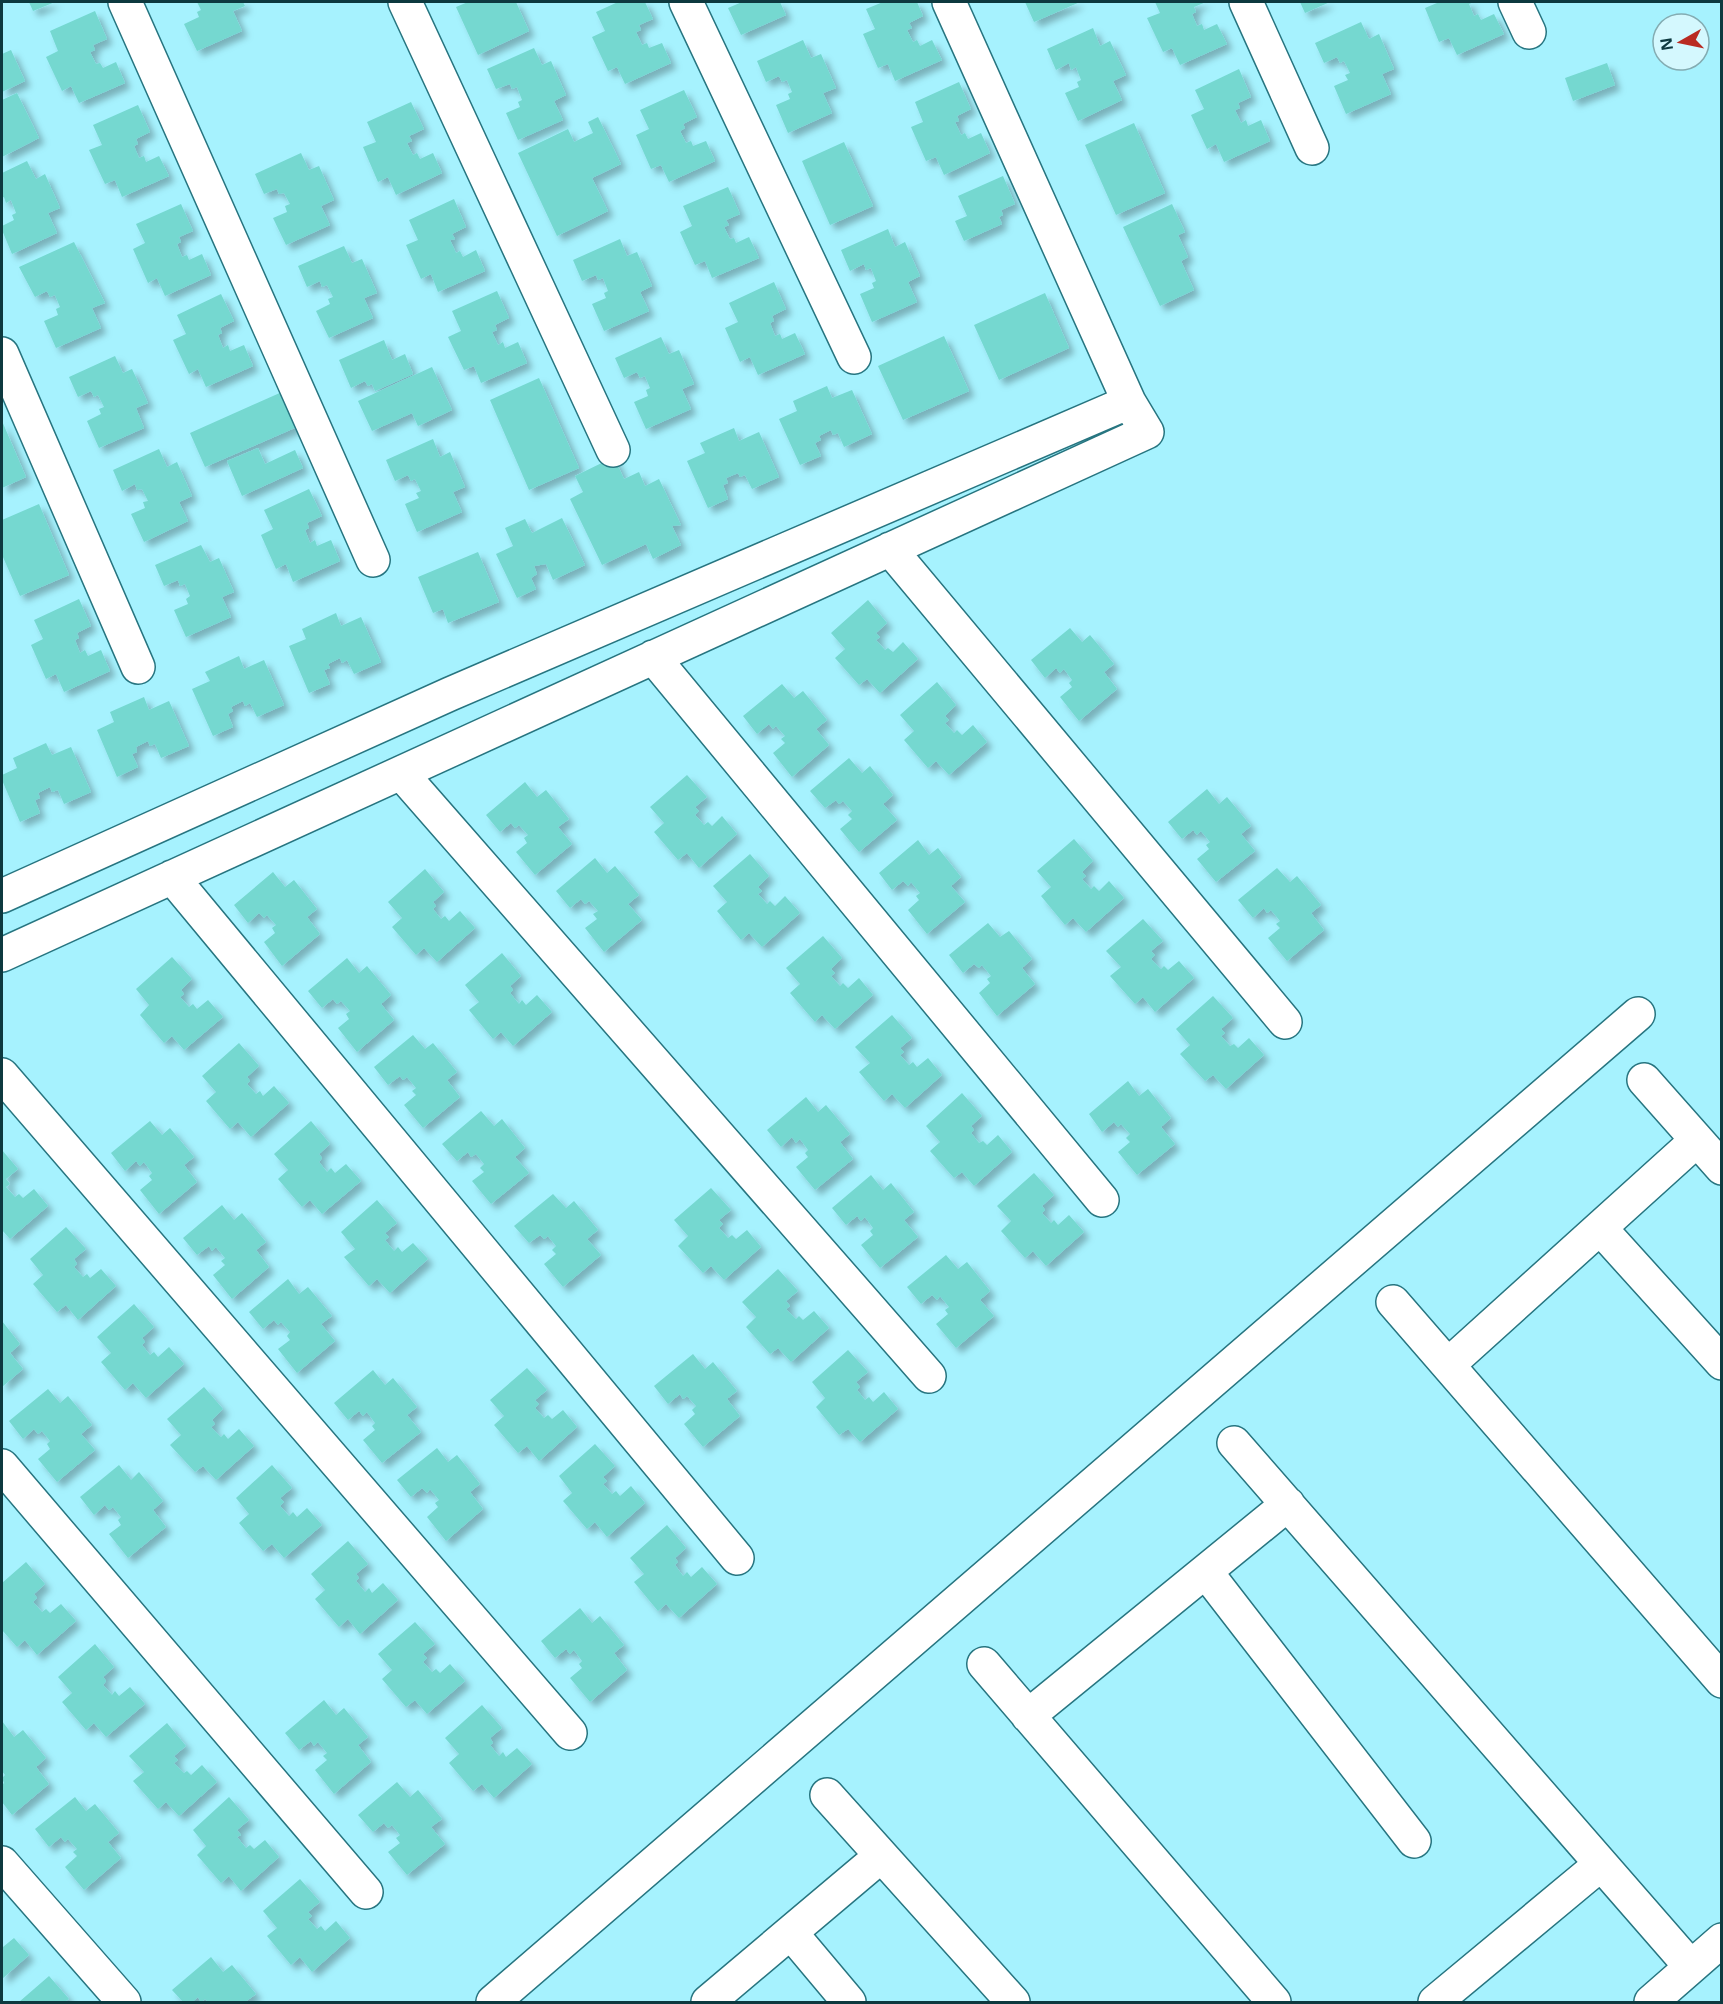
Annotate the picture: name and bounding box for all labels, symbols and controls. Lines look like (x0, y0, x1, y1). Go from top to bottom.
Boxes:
north arrow (1651, 12, 1711, 72)
text: N (1654, 36, 1678, 52)

